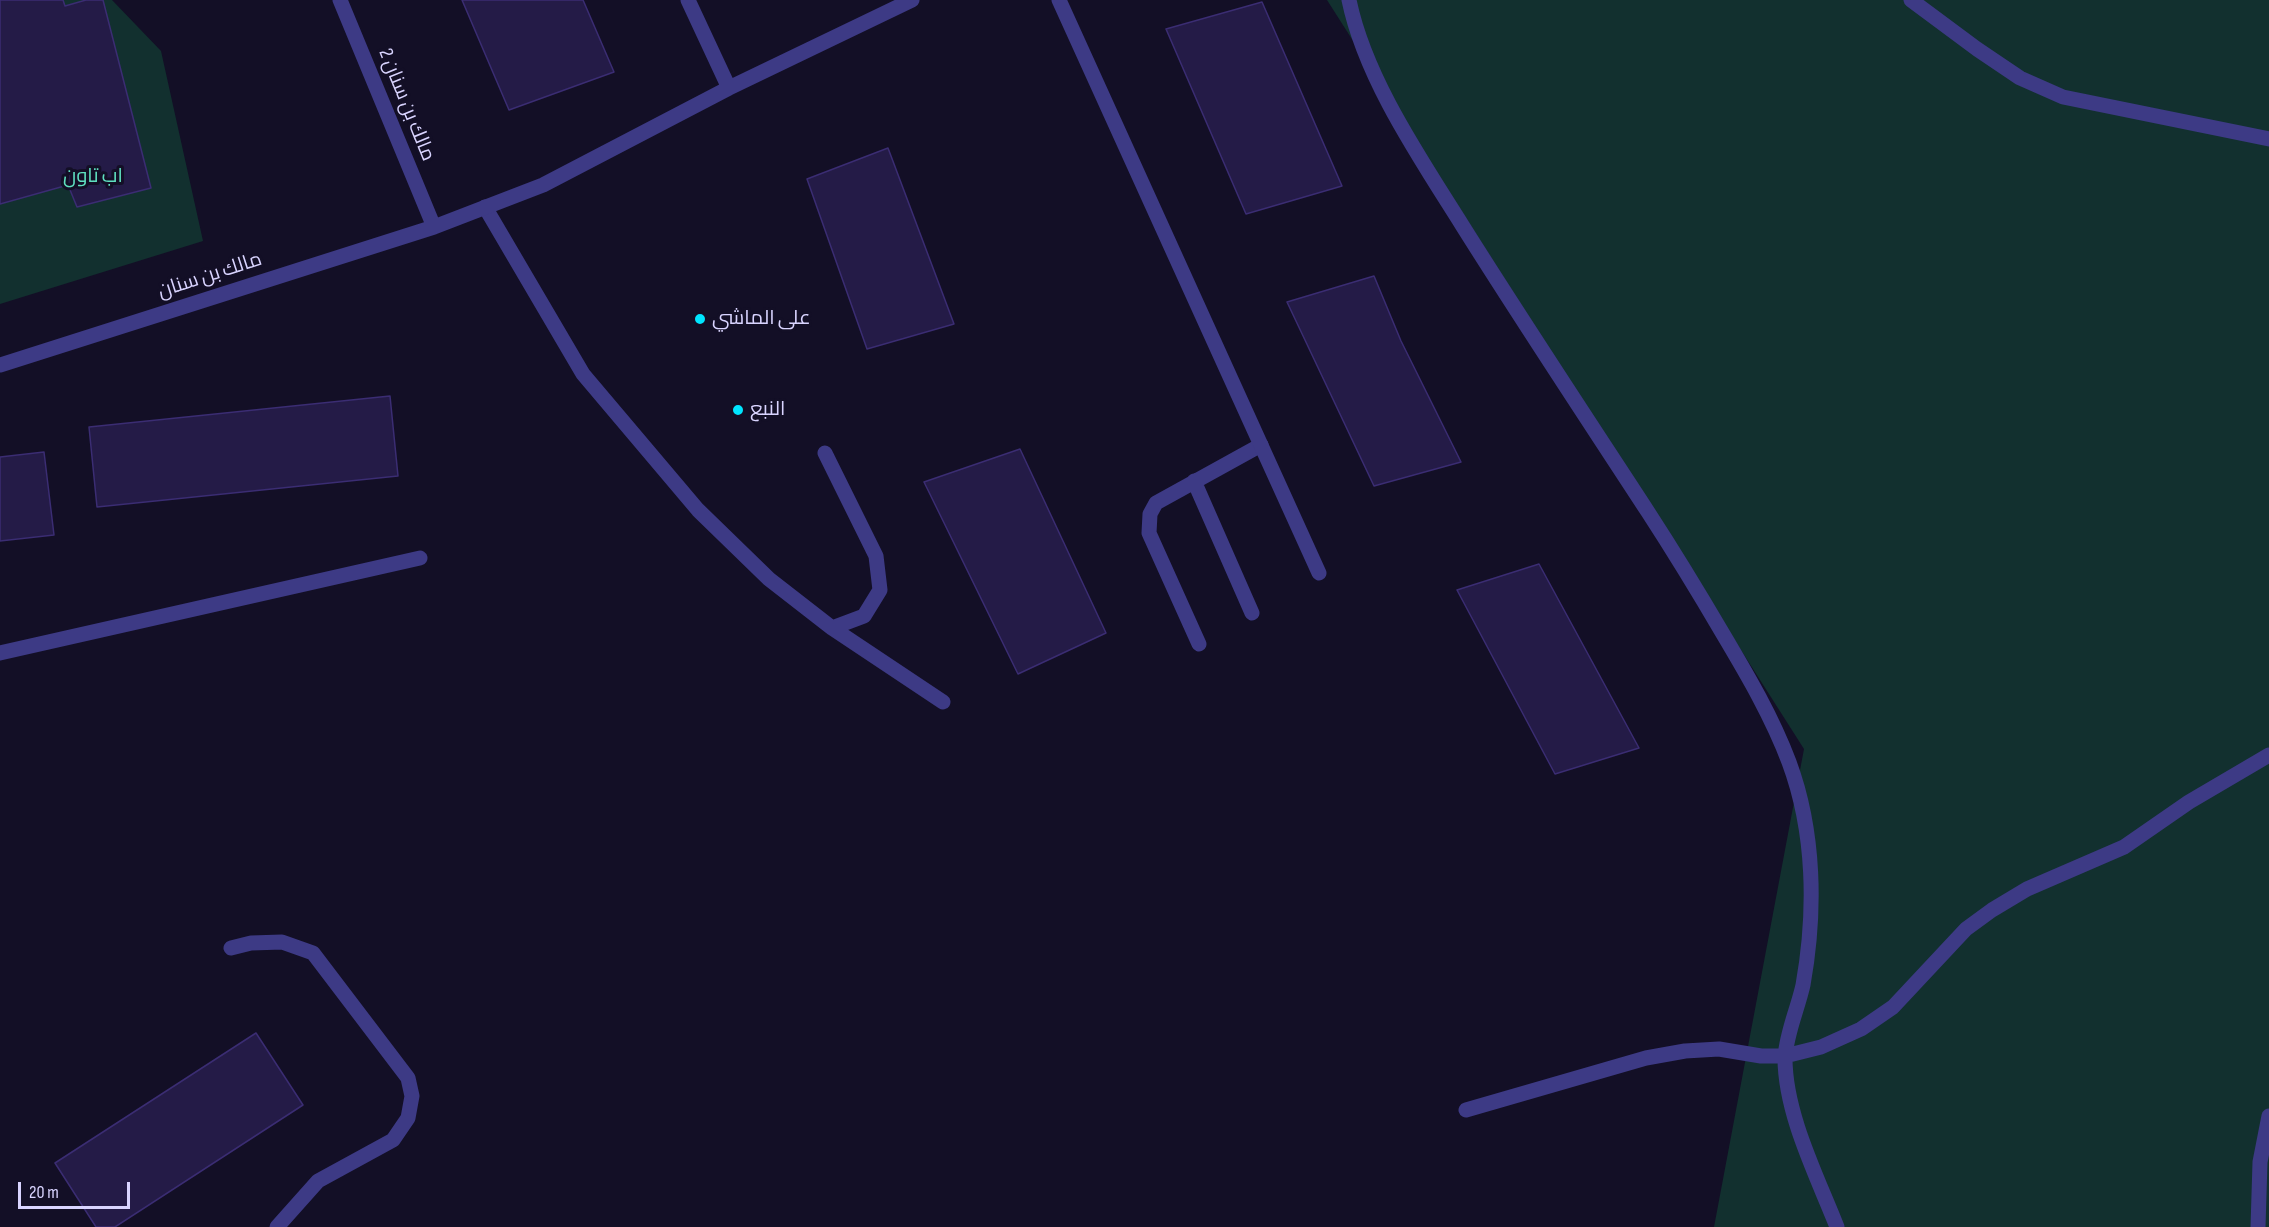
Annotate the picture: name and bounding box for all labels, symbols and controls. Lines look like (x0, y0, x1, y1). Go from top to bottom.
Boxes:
street label: مالك بن سنان 2 (373, 45, 439, 165)
park label: اب تاون (63, 165, 123, 189)
street label: مالك بن سنان (155, 248, 265, 304)
place label: على الماشي (712, 307, 811, 331)
marker: على الماشي (693, 312, 707, 326)
place label: النبع (750, 398, 785, 422)
marker: النبع (731, 403, 745, 417)
scale bar (21, 1170, 134, 1208)
text: 20 m (29, 1182, 59, 1203)

